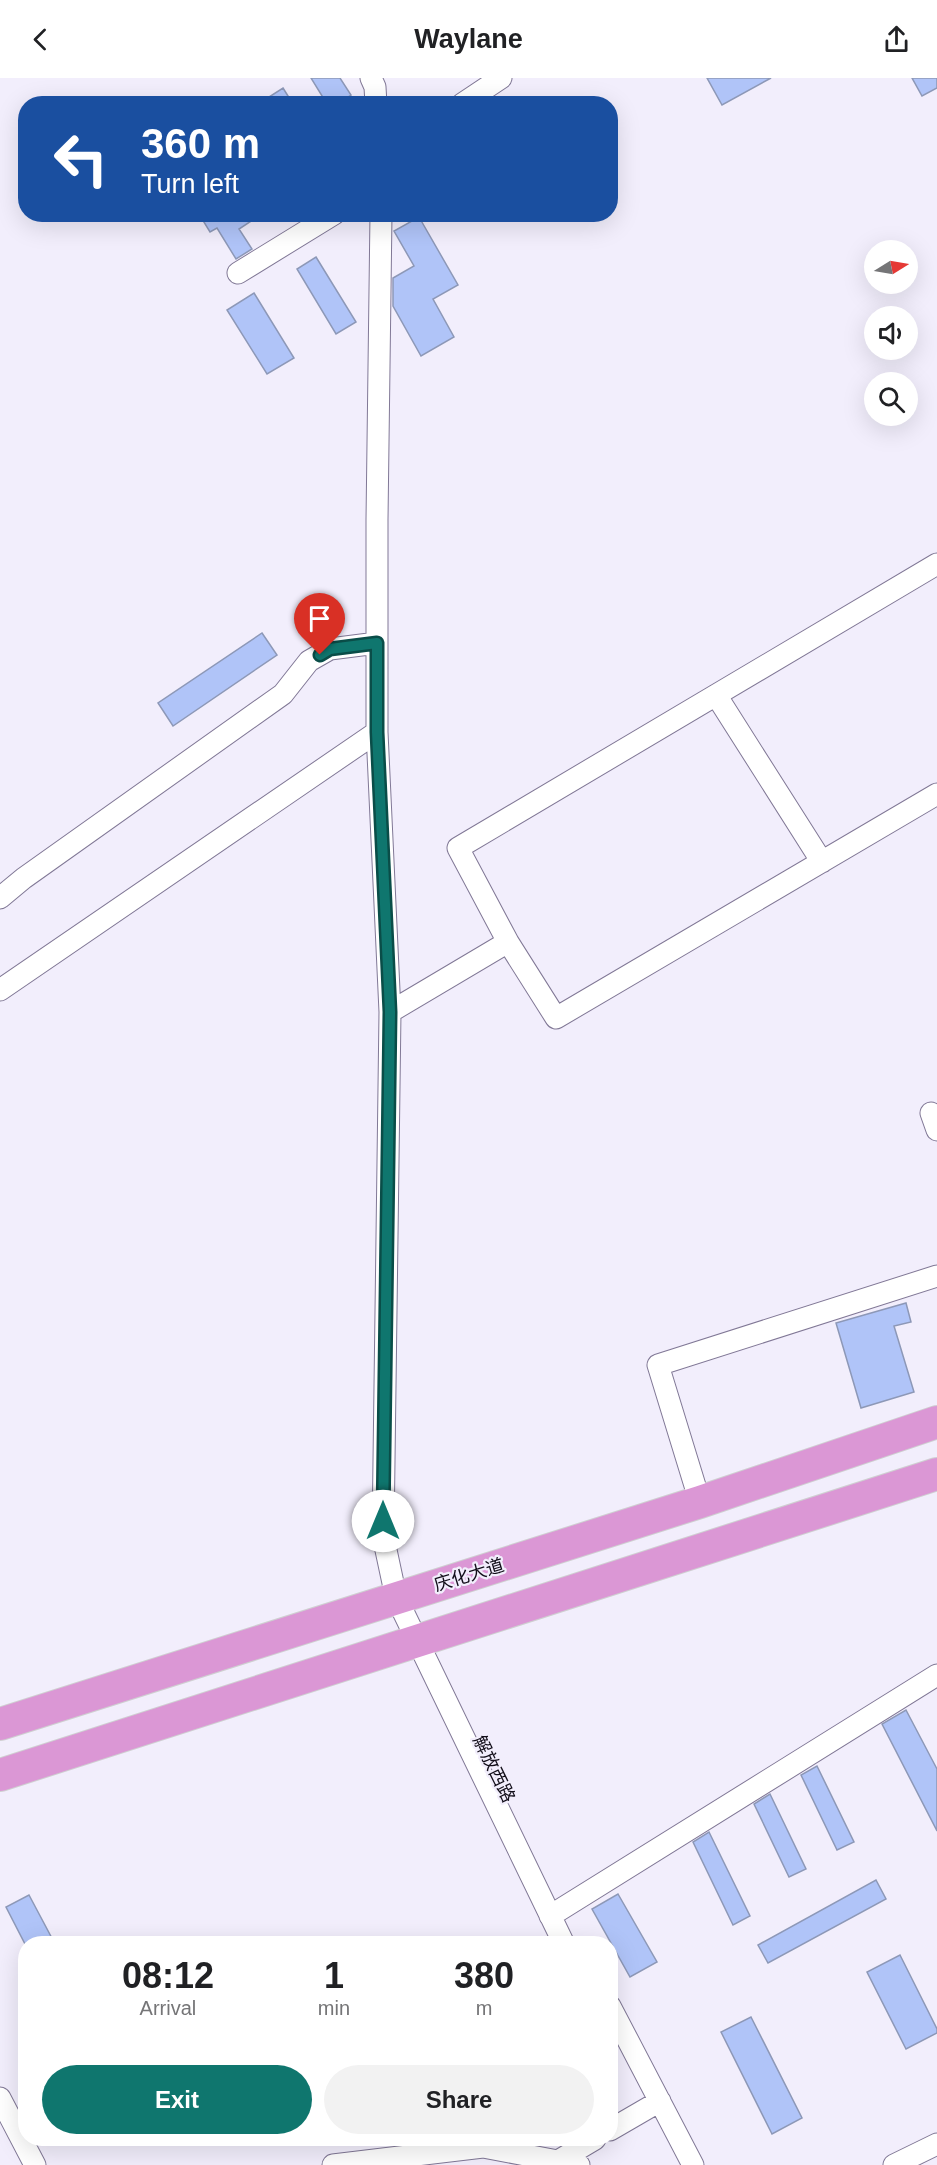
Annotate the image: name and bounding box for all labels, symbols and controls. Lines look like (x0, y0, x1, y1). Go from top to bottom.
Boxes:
icon: back (24, 23, 57, 56)
icon: share (880, 23, 913, 56)
text: Waylane (414, 24, 523, 54)
icon: left (42, 120, 120, 198)
text: 360 m (141, 120, 260, 167)
text: Turn left (141, 169, 239, 199)
north arrow (864, 240, 918, 294)
map controls (864, 240, 918, 426)
button: sound (864, 306, 918, 360)
button: search (864, 372, 918, 426)
pin (294, 593, 345, 655)
icon: arrive (303, 602, 336, 635)
position arrow (351, 1489, 415, 1553)
street label: 庆化大道 (432, 1555, 506, 1595)
street label: 解放西路 (469, 1732, 519, 1806)
text: 08:12 (122, 1955, 214, 1996)
text: 1 (324, 1955, 344, 1996)
text: 380 (454, 1955, 514, 1996)
text: Arrival (140, 1997, 196, 2019)
text: min (318, 1997, 350, 2019)
text: m (476, 1997, 492, 2019)
button: Exit (42, 2065, 312, 2134)
button: Share (324, 2065, 594, 2134)

